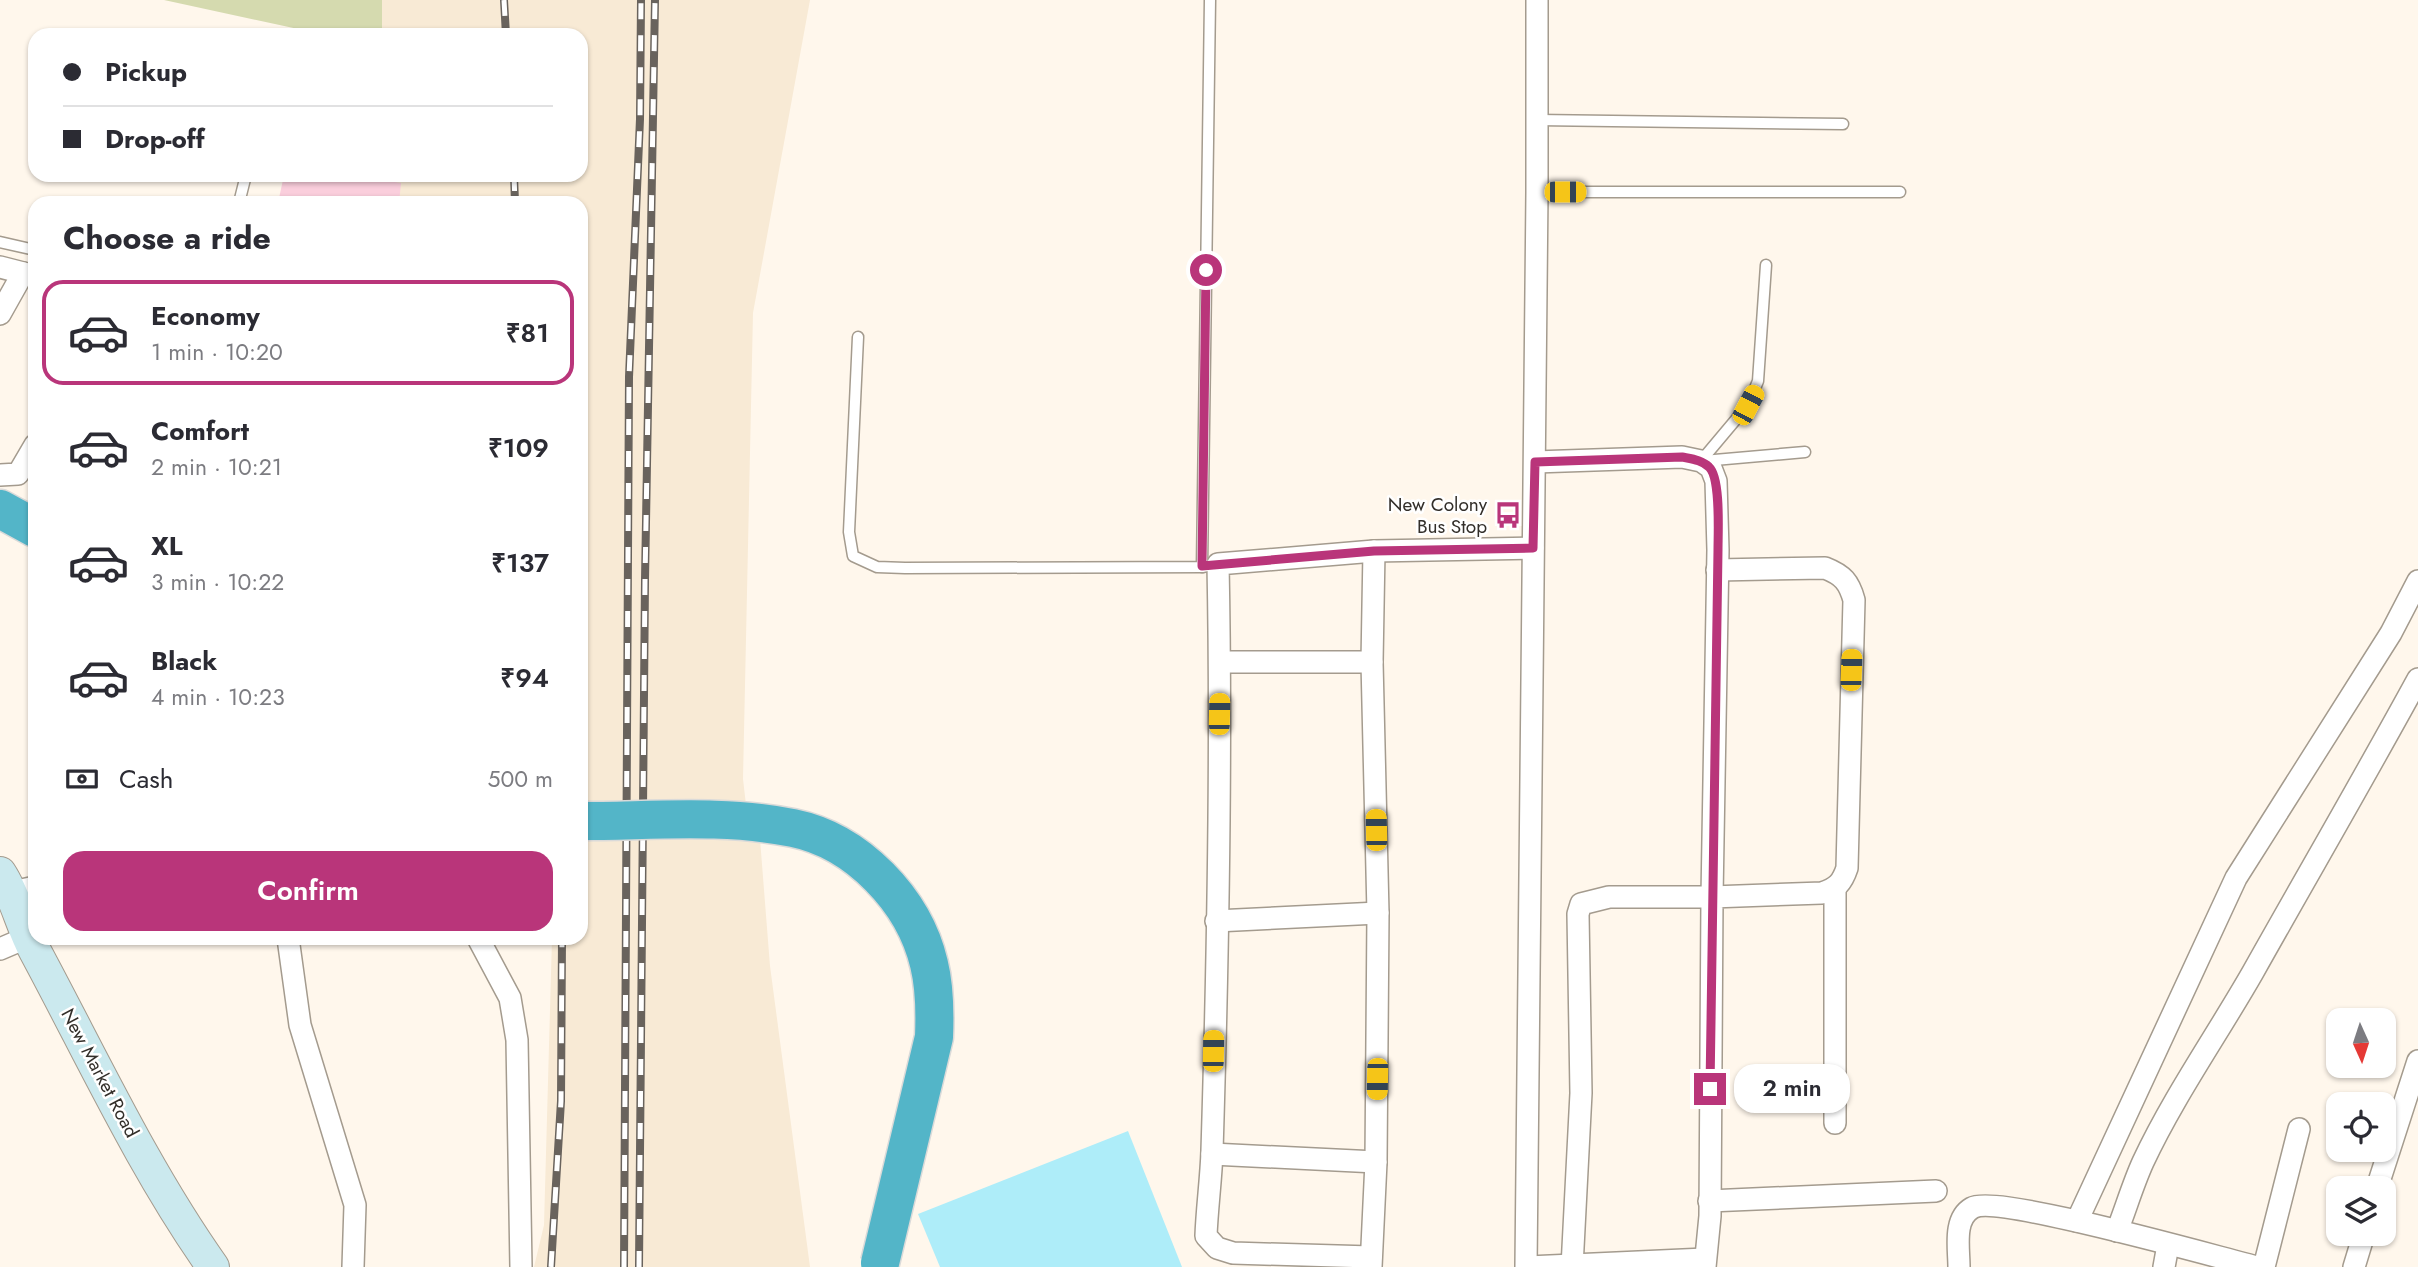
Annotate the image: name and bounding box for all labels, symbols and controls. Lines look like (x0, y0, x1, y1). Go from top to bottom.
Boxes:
text: Pickup (105, 53, 187, 91)
text: Drop-off (105, 120, 205, 158)
car (1545, 182, 1587, 203)
text: Choose a ride (63, 215, 271, 261)
route start (1190, 254, 1222, 286)
text: Economy (151, 297, 260, 335)
icon: car (67, 301, 130, 364)
text: ₹81 (506, 314, 549, 352)
text: 1 min · 10:20 (151, 335, 283, 369)
car (1729, 382, 1768, 428)
text: Comfort (151, 412, 249, 450)
icon: car (67, 416, 130, 479)
text: ₹109 (488, 429, 549, 467)
text: 2 min · 10:21 (151, 450, 282, 484)
place label: New Colony Bus Stop (1388, 491, 1488, 540)
bus stop icon: New Colony Bus Stop (1493, 500, 1523, 530)
text: XL (151, 527, 183, 565)
icon: car (67, 531, 130, 594)
text: ₹137 (491, 544, 549, 582)
text: 3 min · 10:22 (151, 565, 284, 599)
text: Black (151, 642, 217, 680)
icon: car (67, 646, 130, 709)
car (1840, 649, 1863, 691)
text: ₹94 (500, 659, 549, 697)
text: 4 min · 10:23 (151, 680, 285, 714)
car (1209, 693, 1230, 735)
icon: cash (63, 760, 101, 798)
text: Cash (119, 760, 173, 798)
text: 500 m (488, 762, 553, 796)
car (1366, 809, 1387, 851)
button: Confirm (63, 851, 553, 931)
street label: New Market Road (55, 1004, 145, 1142)
north arrow (2326, 1008, 2396, 1078)
map controls (2326, 1008, 2396, 1246)
car (1203, 1030, 1224, 1072)
car (1367, 1058, 1388, 1100)
callout: 2 min (1734, 1064, 1850, 1114)
text: 2 min (1762, 1071, 1822, 1105)
route end (1694, 1073, 1726, 1105)
button: locate (2326, 1092, 2396, 1162)
button: layers (2326, 1176, 2396, 1246)

